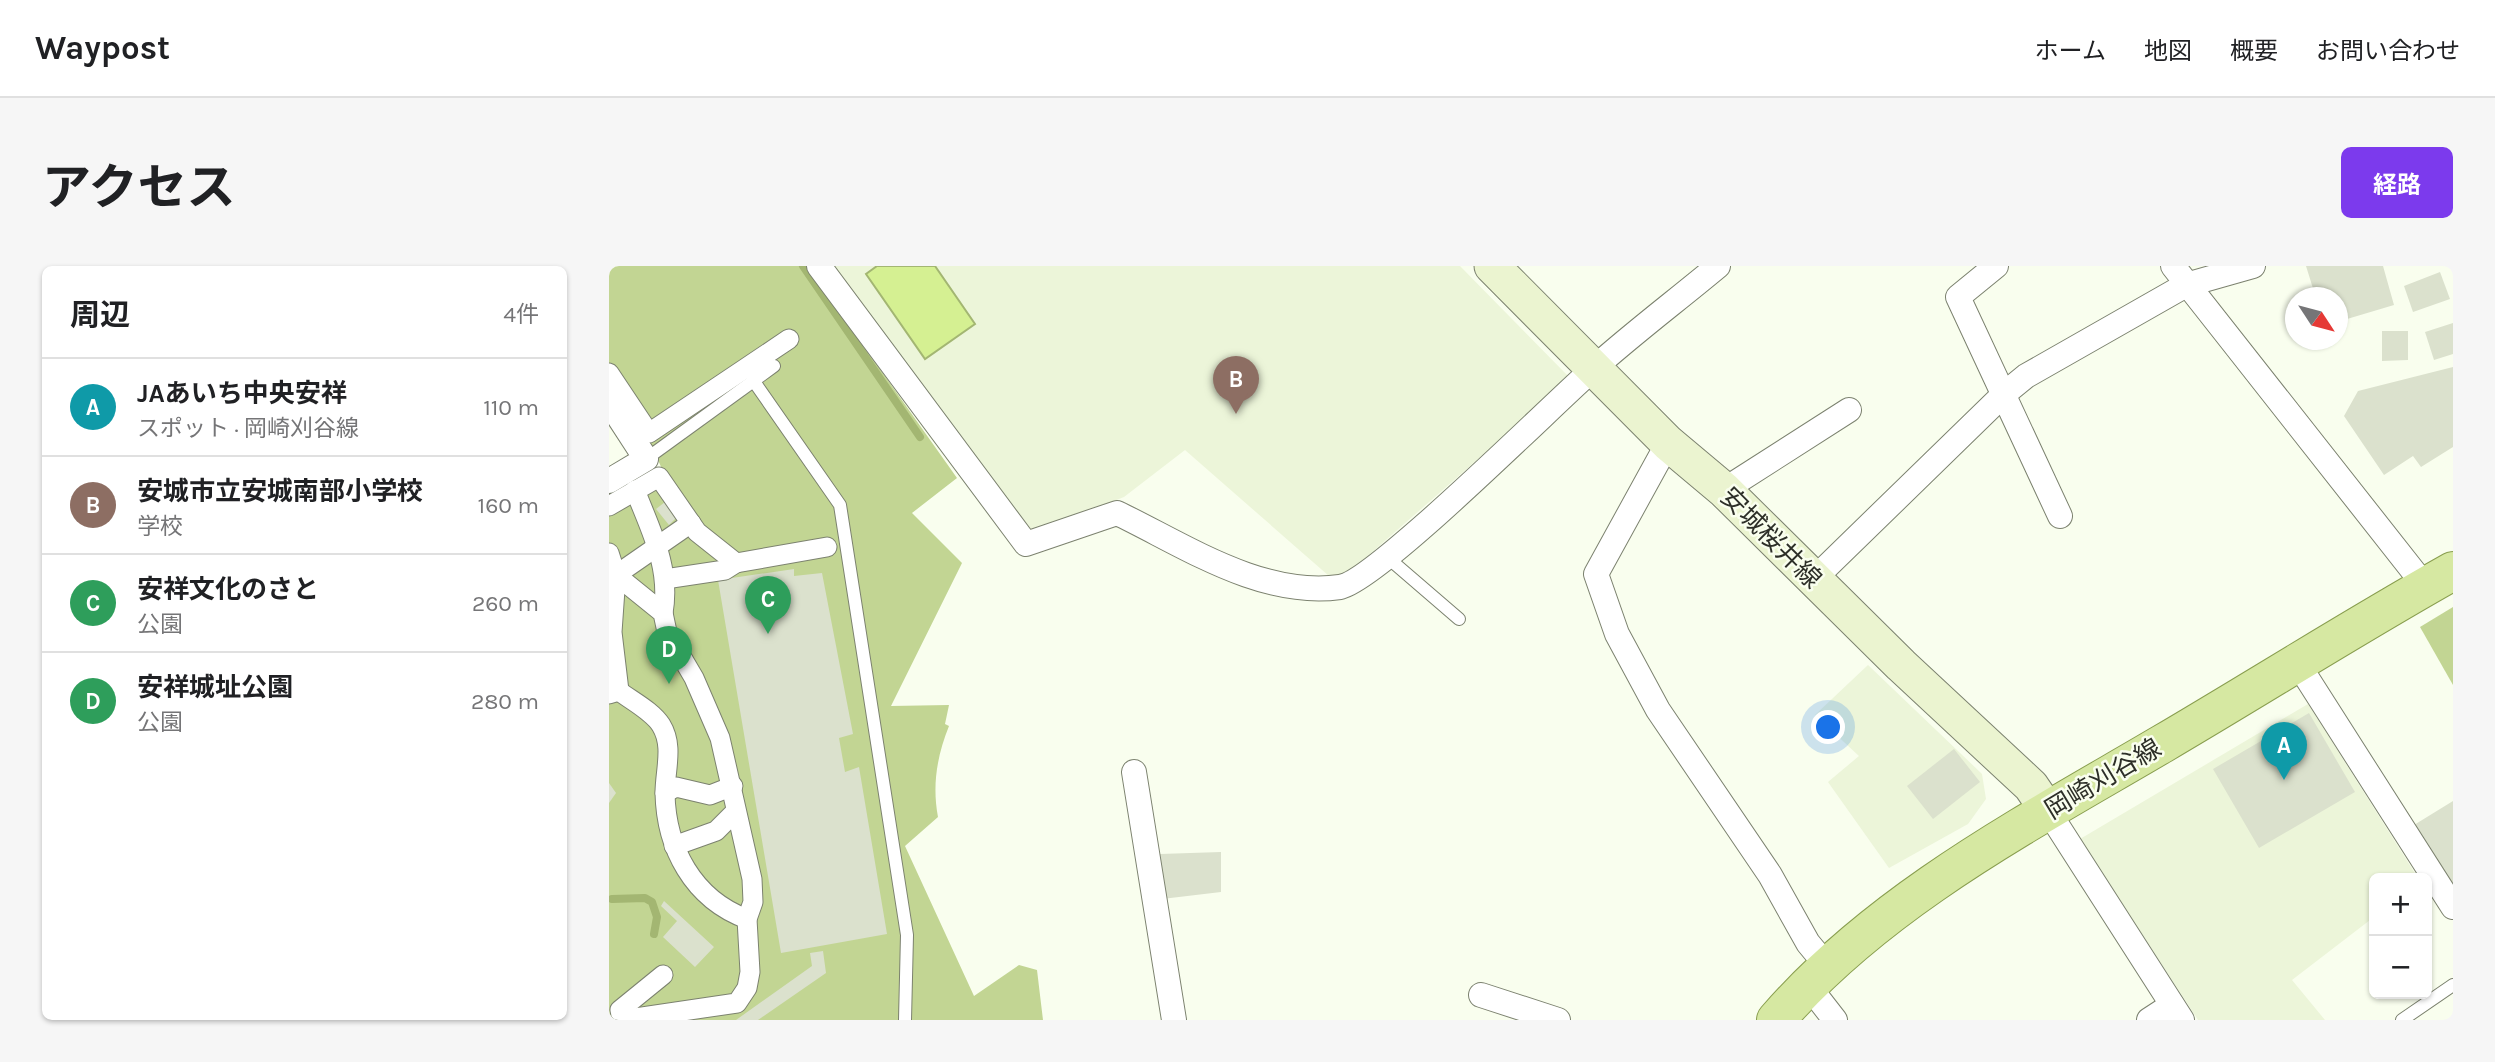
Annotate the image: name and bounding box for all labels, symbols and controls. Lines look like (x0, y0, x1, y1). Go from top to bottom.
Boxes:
text: Waypost (35, 29, 170, 67)
text: ホーム (2035, 37, 2106, 65)
text: 地図 (2144, 37, 2192, 65)
text: 概要 (2230, 37, 2278, 65)
text: お問い合わせ (2316, 37, 2460, 65)
button: 経路 (2341, 147, 2453, 218)
text: アクセス (42, 159, 236, 216)
north arrow (2285, 287, 2348, 350)
text: 周辺 (70, 297, 130, 333)
text: 4件 (503, 301, 539, 328)
pin: B (1213, 356, 1259, 414)
text: JAあいち中央安祥 (137, 378, 347, 409)
text: A (86, 394, 100, 421)
text: 110 m (483, 394, 539, 421)
text: スポット · 岡崎刈谷線 (137, 415, 359, 442)
text: 安城市立安城南部小学校 (137, 476, 423, 507)
street label: 安城桜井線 (1714, 481, 1828, 595)
text: B (86, 492, 100, 519)
text: 160 m (478, 492, 539, 519)
text: 学校 (137, 513, 183, 540)
text: 安祥文化のさと (137, 574, 319, 605)
pin: C (745, 576, 791, 634)
text: C (86, 590, 100, 617)
text: 260 m (472, 590, 539, 617)
text: 公園 (137, 611, 183, 638)
pin: D (646, 626, 692, 684)
text: 安祥城址公園 (137, 672, 293, 703)
text: D (85, 688, 101, 715)
text: 280 m (471, 688, 539, 715)
text: 公園 (137, 709, 183, 736)
your location (1811, 710, 1845, 744)
pin: A (2261, 722, 2307, 780)
street label: 岡崎刈谷線 (2039, 732, 2167, 826)
map controls (2369, 873, 2432, 999)
button: + (2369, 873, 2432, 936)
button: − (2369, 936, 2432, 999)

